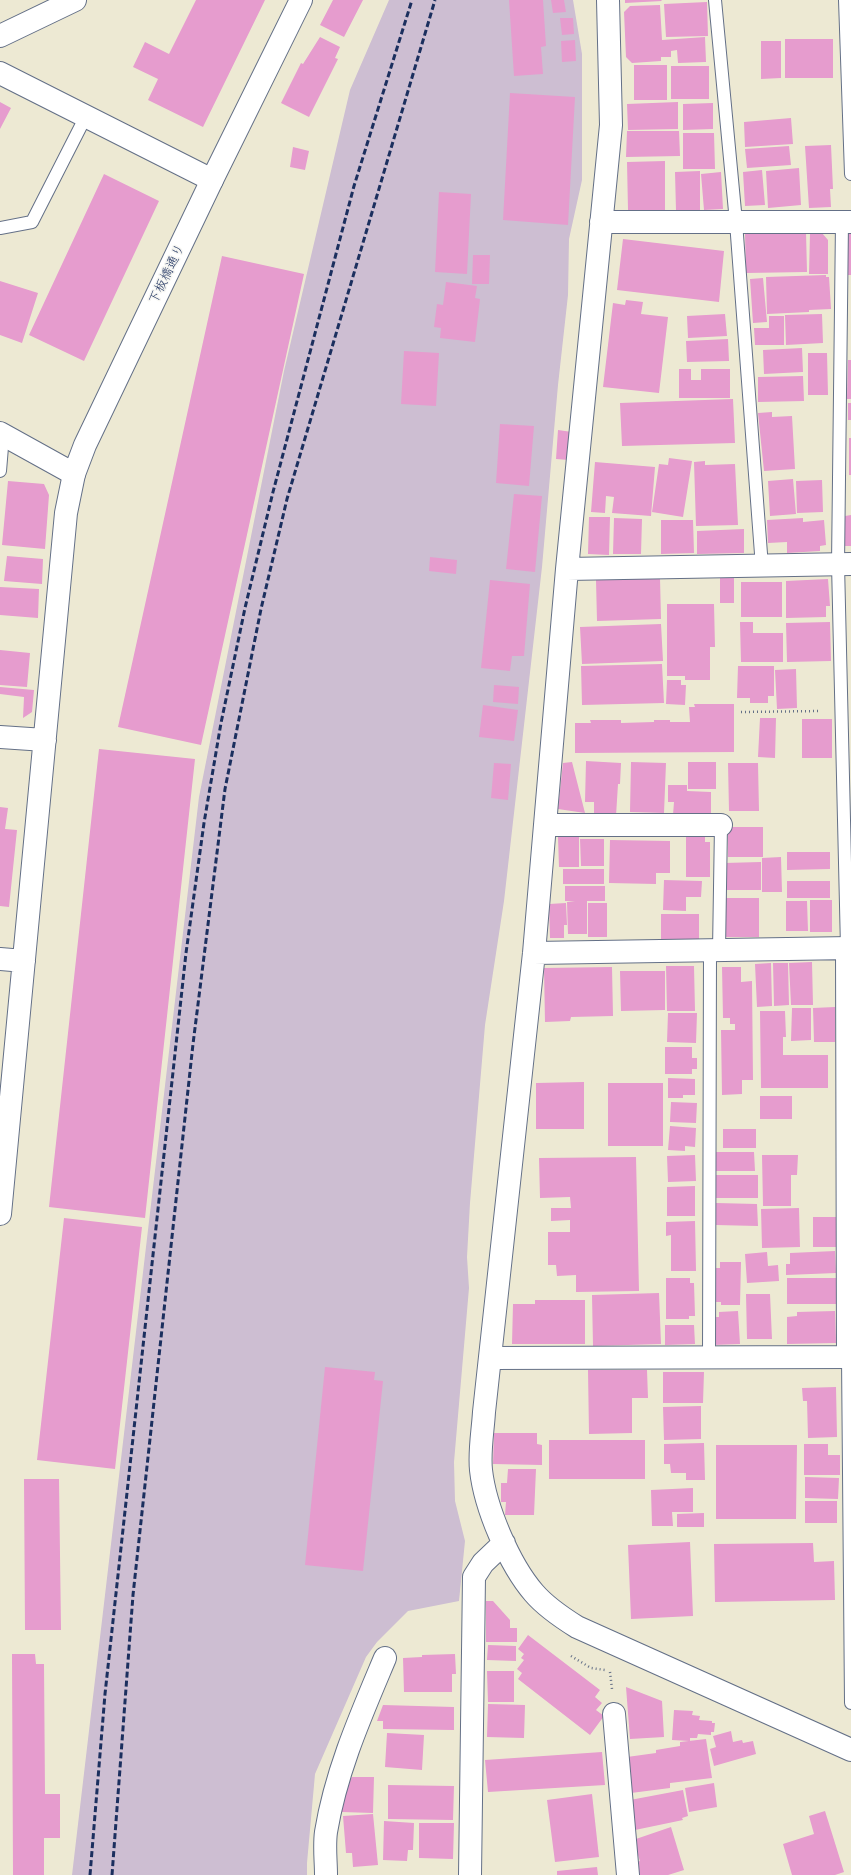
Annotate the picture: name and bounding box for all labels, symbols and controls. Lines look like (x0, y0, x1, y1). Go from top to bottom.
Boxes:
street label: 下板橋通り (146, 241, 188, 307)

